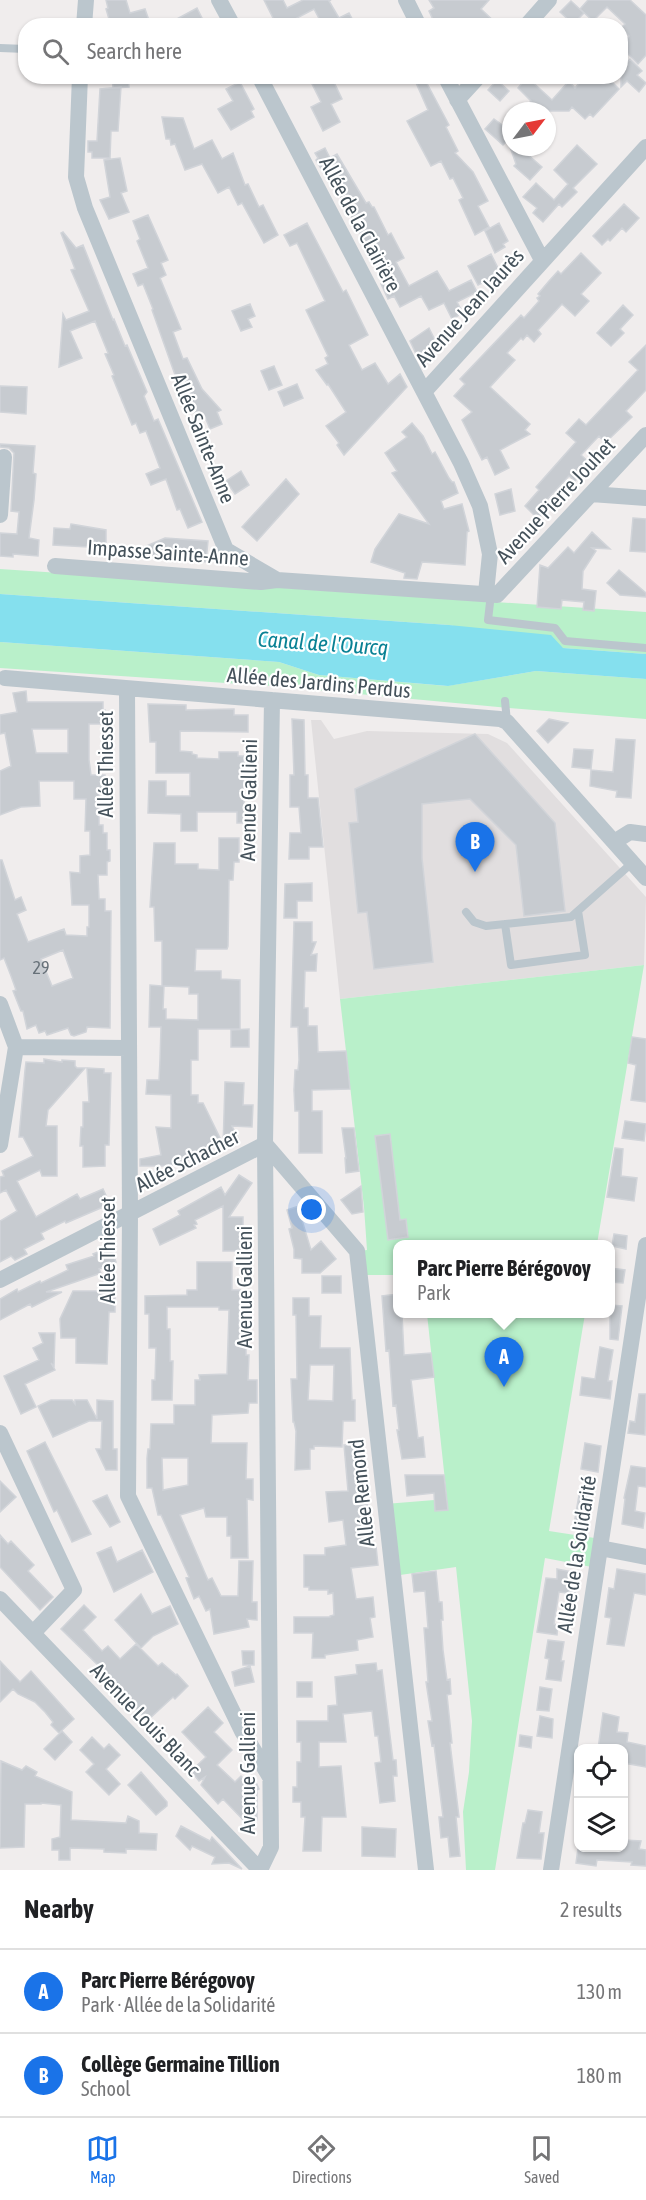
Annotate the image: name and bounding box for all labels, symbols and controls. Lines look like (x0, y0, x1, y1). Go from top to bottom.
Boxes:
search box (18, 18, 628, 84)
icon: search (39, 35, 72, 68)
text: Search here (87, 38, 182, 64)
north arrow (502, 102, 556, 156)
street label: Allée de la Clairière (315, 152, 407, 296)
street label: Avenue Jean Jaurès (410, 243, 528, 371)
street label: Allée Sainte-Anne (167, 370, 241, 506)
street label: Avenue Pierre Jouhet (491, 432, 619, 568)
street label: Impasse Sainte-Anne (86, 534, 250, 570)
water label: Canal de l'Ourcq (257, 625, 389, 661)
street label: Allée des Jardins Perdus (226, 662, 412, 702)
street label: Allée Thiesset (93, 711, 117, 817)
street label: Avenue Gallieni (235, 739, 261, 861)
pin: B (456, 822, 494, 872)
house number: 29 (33, 957, 49, 978)
street label: Allée Schacher (131, 1123, 244, 1196)
your location (297, 1195, 326, 1224)
street label: Allée Thiesset (95, 1197, 119, 1303)
street label: Avenue Gallieni (232, 1226, 256, 1348)
popup (393, 1240, 615, 1318)
text: Parc Pierre Bérégovoy (417, 1255, 591, 1281)
text: Park (417, 1281, 450, 1304)
pin: A (484, 1338, 524, 1387)
street label: Allée Remond (343, 1438, 379, 1548)
street label: Allée de la Solidarité (552, 1474, 600, 1634)
street label: Avenue Louis Blanc (86, 1658, 206, 1781)
street label: Avenue Gallieni (235, 1712, 259, 1834)
map controls (574, 1744, 628, 1852)
button: locate (574, 1744, 628, 1798)
button: layers (574, 1798, 628, 1852)
text: Nearby (24, 1894, 94, 1924)
text: 2 results (560, 1898, 622, 1921)
text: Parc Pierre Bérégovoy (81, 1967, 255, 1993)
text: A (39, 1980, 48, 2003)
text: 130 m (577, 1980, 622, 2003)
text: Park · Allée de la Solidarité (81, 1993, 275, 2016)
text: Collège Germaine Tillion (81, 2051, 280, 2077)
text: B (39, 2064, 48, 2087)
text: 180 m (577, 2064, 622, 2087)
text: School (81, 2077, 131, 2100)
tab: Map (86, 2132, 119, 2186)
tab: Directions (292, 2132, 352, 2186)
tab: Saved (524, 2132, 560, 2186)

